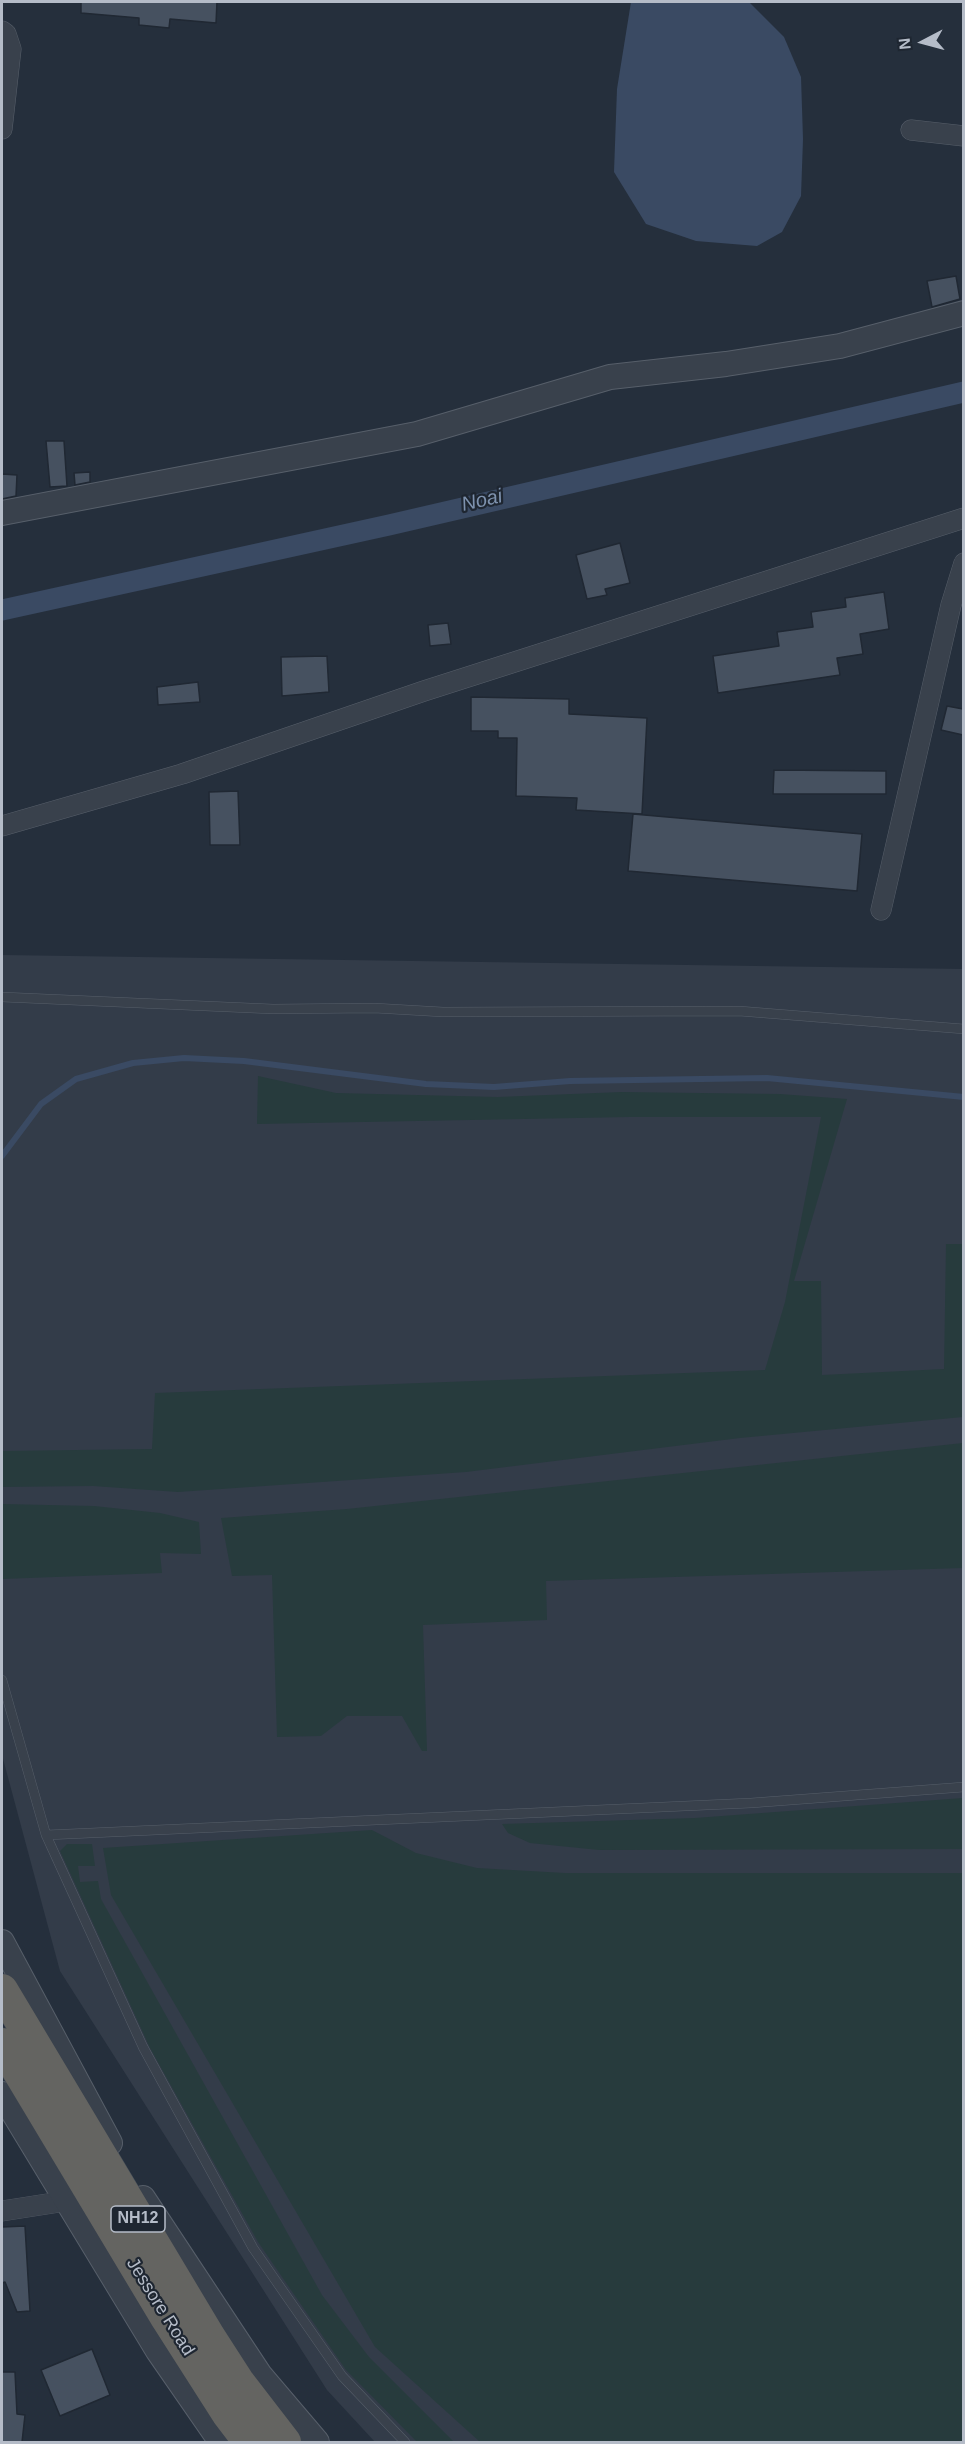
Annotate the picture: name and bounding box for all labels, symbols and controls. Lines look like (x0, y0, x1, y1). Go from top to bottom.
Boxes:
north arrow (893, 12, 953, 72)
text: N (896, 37, 914, 51)
water label: Noai (459, 485, 505, 517)
road number: NH12 (111, 2206, 165, 2232)
street label: Jessore Road (121, 2254, 199, 2360)

